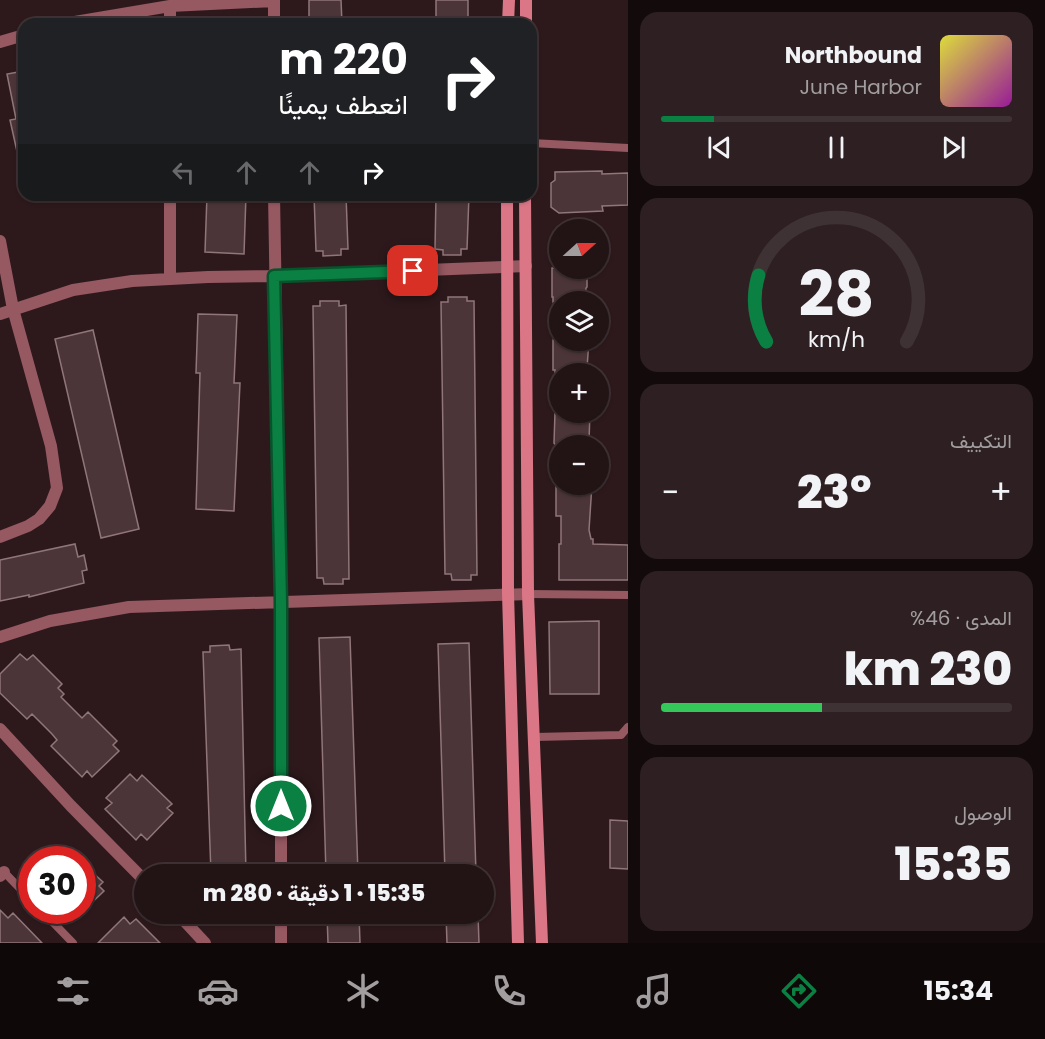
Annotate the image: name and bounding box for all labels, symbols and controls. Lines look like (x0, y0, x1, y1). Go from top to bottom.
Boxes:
text: 220 m (279, 30, 408, 89)
text: Northbound (785, 40, 922, 71)
icon: right (429, 42, 507, 120)
text: June Harbor (799, 73, 922, 101)
text: انعطف يمينًا (278, 86, 408, 123)
icon: previous (703, 131, 736, 164)
icon: pause (820, 131, 853, 164)
icon: next (937, 131, 970, 164)
icon: left (167, 156, 200, 189)
icon: ahead (230, 156, 263, 189)
icon: ahead (293, 156, 326, 189)
icon: right (356, 156, 389, 189)
north arrow (549, 219, 609, 279)
map controls (549, 219, 609, 495)
pin (387, 245, 438, 296)
text: 28 (798, 250, 875, 338)
icon: arrive (396, 254, 429, 287)
button: layers (549, 291, 609, 351)
text: km/h (808, 325, 865, 356)
button: + (549, 363, 609, 423)
text: التكييف (950, 427, 1012, 455)
button: − (549, 435, 609, 495)
text: 23° (797, 461, 872, 524)
text: − (661, 469, 679, 516)
text: + (989, 469, 1012, 516)
text: المدى · 46% (910, 604, 1012, 632)
text: 230 km (844, 638, 1012, 701)
position arrow (249, 774, 313, 838)
text: الوصول (954, 799, 1012, 827)
text: 15:35 (895, 833, 1012, 896)
speed limit sign: 30 (18, 846, 96, 924)
text: 15:35 · 1 دقيقة · 280 m (203, 878, 425, 909)
icon: filters (52, 970, 94, 1012)
icon: car (197, 970, 239, 1012)
icon: climate (342, 970, 384, 1012)
icon: phone (488, 970, 530, 1012)
icon: music (633, 970, 675, 1012)
icon: directions (778, 970, 820, 1012)
text: 15:34 (923, 972, 993, 1009)

